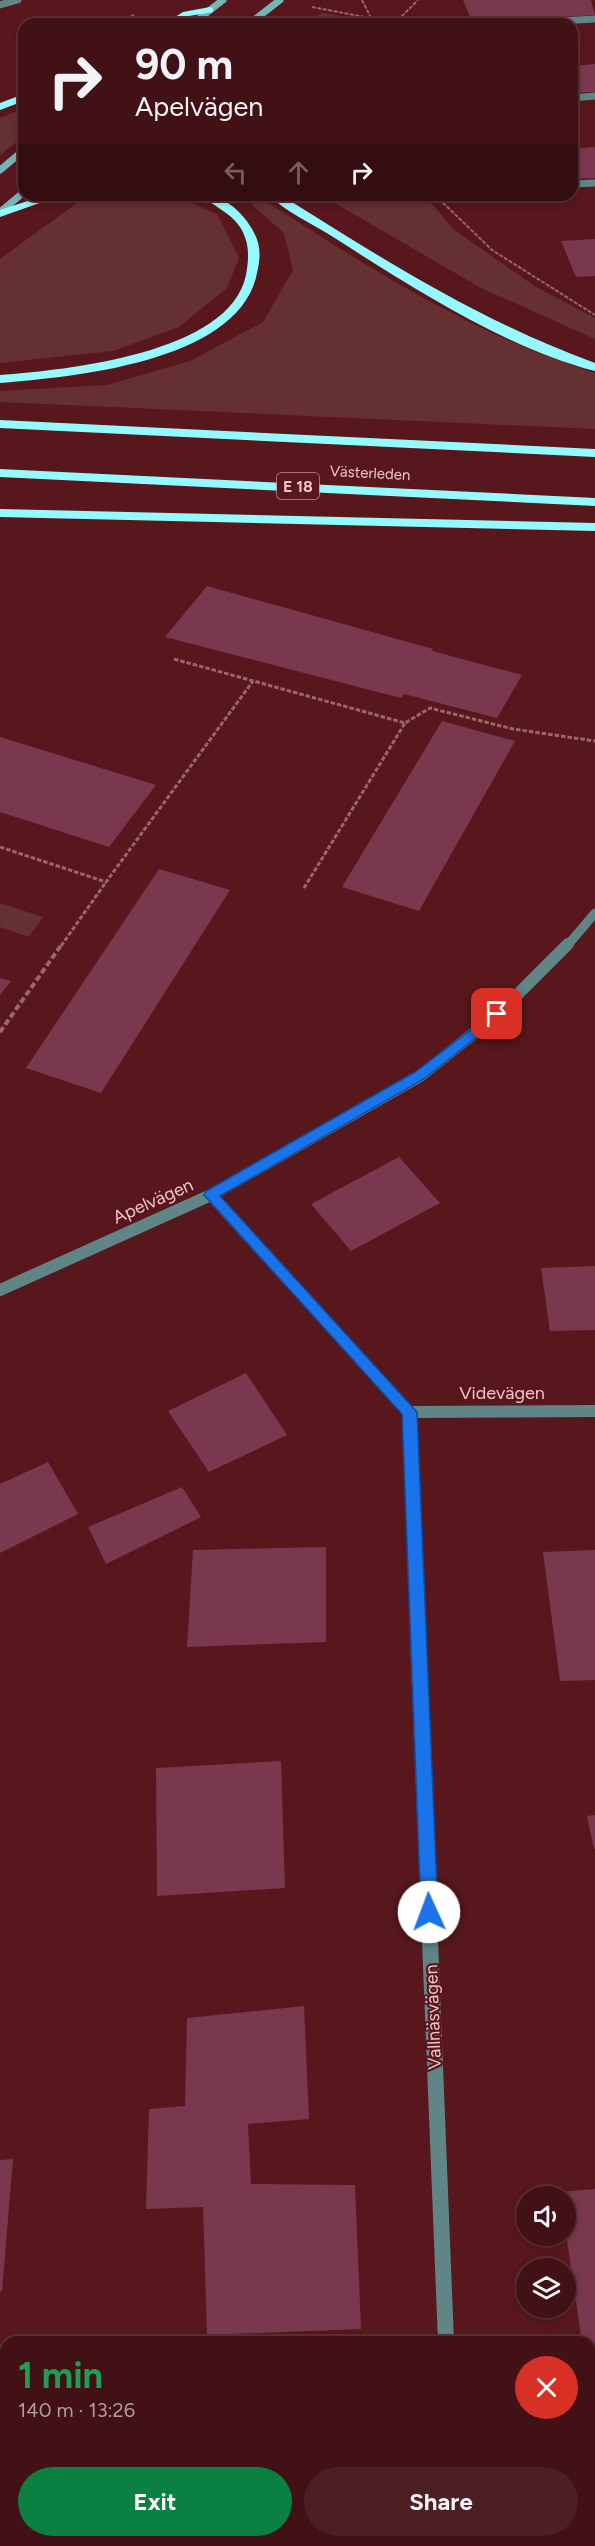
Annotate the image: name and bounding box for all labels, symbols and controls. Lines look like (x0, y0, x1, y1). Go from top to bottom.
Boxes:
text: 90 m (135, 39, 233, 90)
icon: right (36, 42, 114, 120)
text: Apelvägen (135, 90, 263, 123)
icon: left (219, 156, 252, 189)
icon: ahead (282, 156, 315, 189)
icon: right (345, 156, 378, 189)
street label: Västerleden (329, 462, 411, 484)
road number: E 18 (277, 473, 319, 499)
pin (471, 988, 522, 1039)
icon: arrive (480, 997, 513, 1030)
street label: Apelvägen (109, 1174, 197, 1228)
street label: Videvägen (459, 1382, 545, 1404)
position arrow (397, 1880, 461, 1944)
street label: Vallnäsvägen (420, 1964, 446, 2070)
map controls (516, 2186, 576, 2318)
button: sound (516, 2186, 576, 2246)
button: layers (516, 2258, 576, 2318)
text: 1 min (18, 2354, 103, 2397)
button: close (515, 2356, 578, 2419)
text: 140 m · 13:26 (18, 2398, 135, 2422)
button: Exit (18, 2467, 292, 2536)
button: Share (304, 2467, 578, 2536)

